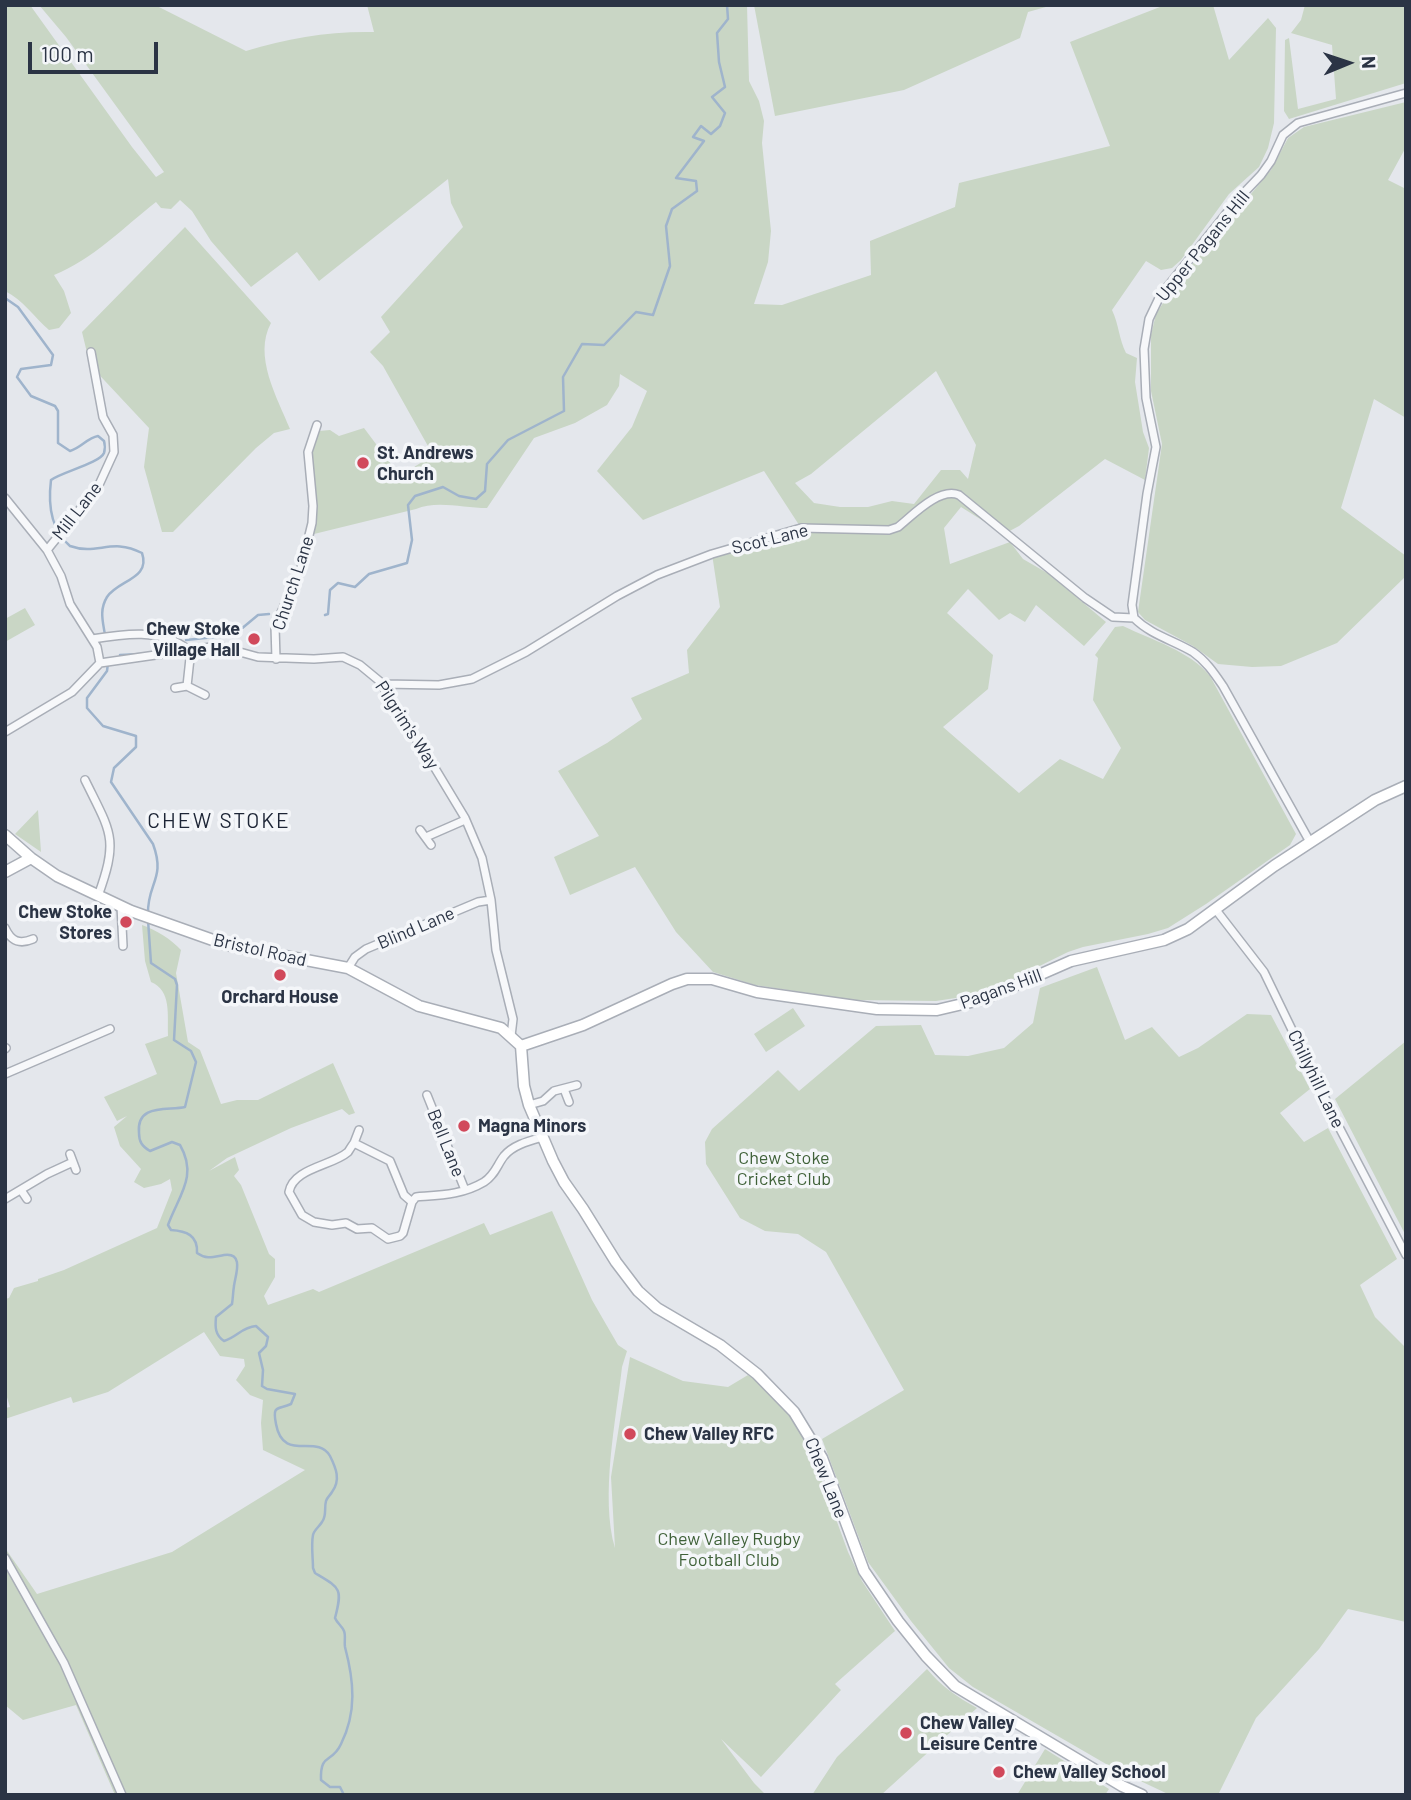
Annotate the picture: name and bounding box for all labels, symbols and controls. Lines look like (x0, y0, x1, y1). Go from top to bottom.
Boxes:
scale bar (32, 28, 161, 72)
north arrow (1313, 28, 1383, 98)
text: 100 m (41, 41, 94, 66)
text: N (1358, 56, 1381, 69)
street label: Upper Pagans Hill (1152, 186, 1254, 306)
place label: St. Andrews Church (377, 442, 474, 484)
marker: St. Andrews Church (355, 455, 371, 471)
street label: Mill Lane (48, 478, 106, 544)
street label: Scot Lane (729, 519, 811, 559)
street label: Church Lane (268, 533, 318, 633)
place label: Chew Stoke Village Hall (146, 618, 240, 660)
marker: Chew Stoke Village Hall (246, 631, 262, 647)
street label: Pilgrim's Way (370, 677, 444, 773)
district label: CHEW STOKE (149, 808, 289, 834)
place label: Chew Stoke Stores (18, 901, 112, 944)
street label: Blind Lane (374, 902, 458, 954)
marker: Chew Stoke Stores (118, 914, 134, 930)
street label: Bristol Road (211, 929, 309, 971)
street label: Pagans Hill (957, 964, 1045, 1014)
marker: Orchard House (272, 967, 288, 983)
place label: Orchard House (221, 986, 339, 1008)
street label: Chillyhill Lane (1283, 1026, 1349, 1132)
street label: Bell Lane (423, 1106, 469, 1180)
place label: Magna Minors (478, 1115, 586, 1137)
marker: Magna Minors (456, 1118, 472, 1134)
park label: Chew Stoke Cricket Club (737, 1147, 831, 1190)
place label: Chew Valley RFC (644, 1423, 774, 1445)
marker: Chew Valley RFC (622, 1426, 638, 1442)
street label: Chew Lane (800, 1435, 852, 1521)
park label: Chew Valley Rugby Football Club (657, 1528, 801, 1570)
place label: Chew Valley Leisure Centre (920, 1712, 1038, 1754)
marker: Chew Valley Leisure Centre (898, 1725, 914, 1741)
place label: Chew Valley School (1013, 1761, 1166, 1783)
marker: Chew Valley School (991, 1764, 1007, 1780)

